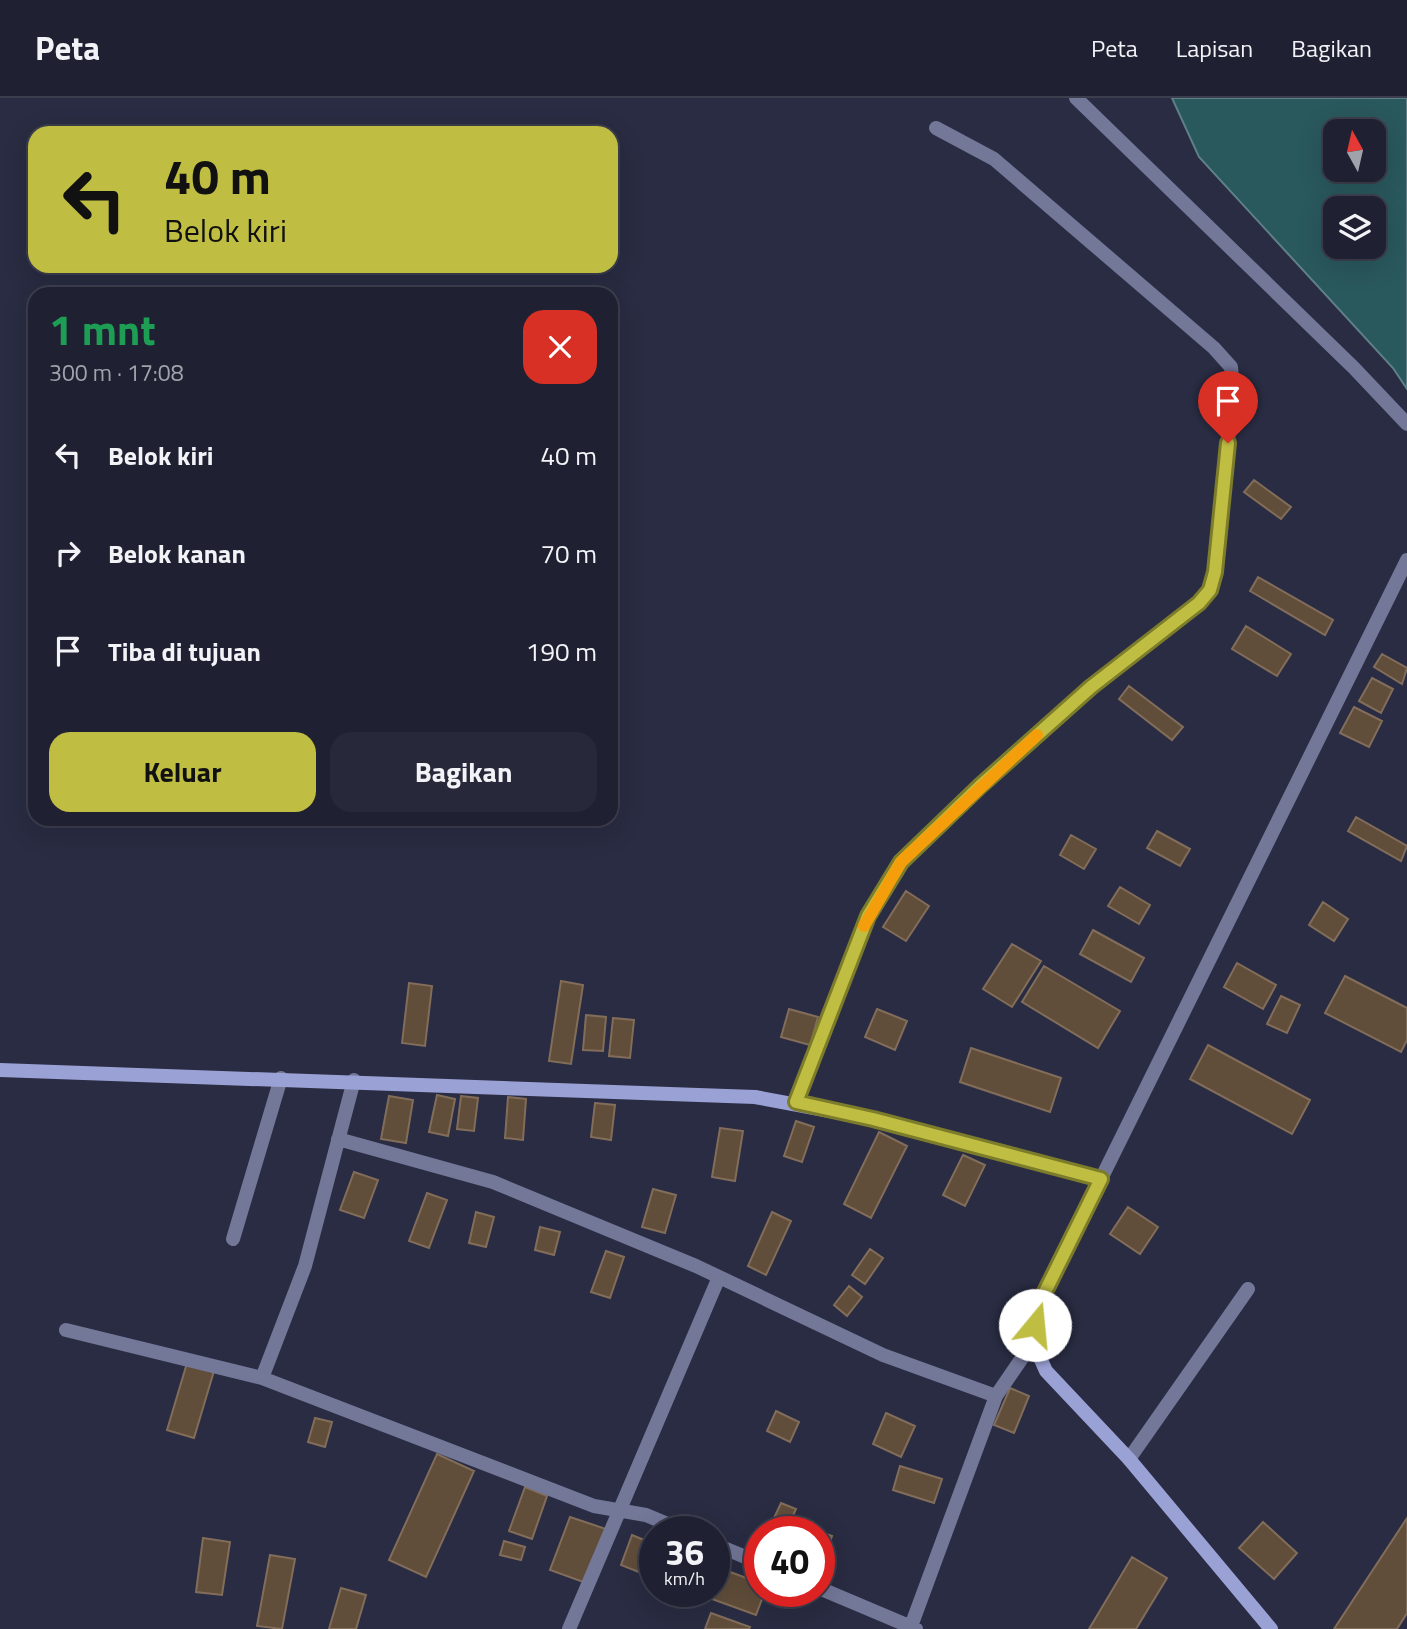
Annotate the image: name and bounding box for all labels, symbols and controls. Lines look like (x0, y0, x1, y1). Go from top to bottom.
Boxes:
text: Peta (35, 23, 100, 73)
text: Peta (1091, 30, 1138, 66)
text: Lapisan (1176, 30, 1253, 66)
text: Bagikan (1291, 30, 1372, 66)
north arrow (1323, 119, 1386, 182)
map controls (1323, 119, 1386, 259)
text: 40 m (164, 138, 271, 213)
icon: left (49, 154, 140, 245)
button: layers (1323, 196, 1386, 259)
text: Belok kiri (164, 206, 287, 254)
text: 1 mnt (49, 297, 156, 361)
button: close (523, 310, 597, 384)
text: 300 m · 17:08 (49, 355, 184, 390)
pin (1198, 371, 1258, 443)
icon: arrive (1209, 382, 1247, 420)
icon: left (49, 436, 87, 474)
text: Belok kiri (108, 436, 214, 475)
text: 40 m (540, 436, 597, 475)
icon: right (49, 534, 87, 572)
text: Belok kanan (108, 534, 246, 573)
text: 70 m (540, 534, 597, 573)
icon: arrive (49, 632, 87, 670)
text: Tiba di tujuan (108, 632, 261, 671)
text: 190 m (526, 632, 597, 671)
button: Keluar (49, 732, 316, 812)
button: Bagikan (330, 732, 597, 812)
position arrow (998, 1288, 1072, 1362)
speed limit sign: 40 (744, 1516, 835, 1607)
text: 36 (665, 1525, 704, 1579)
text: km/h (664, 1565, 705, 1592)

